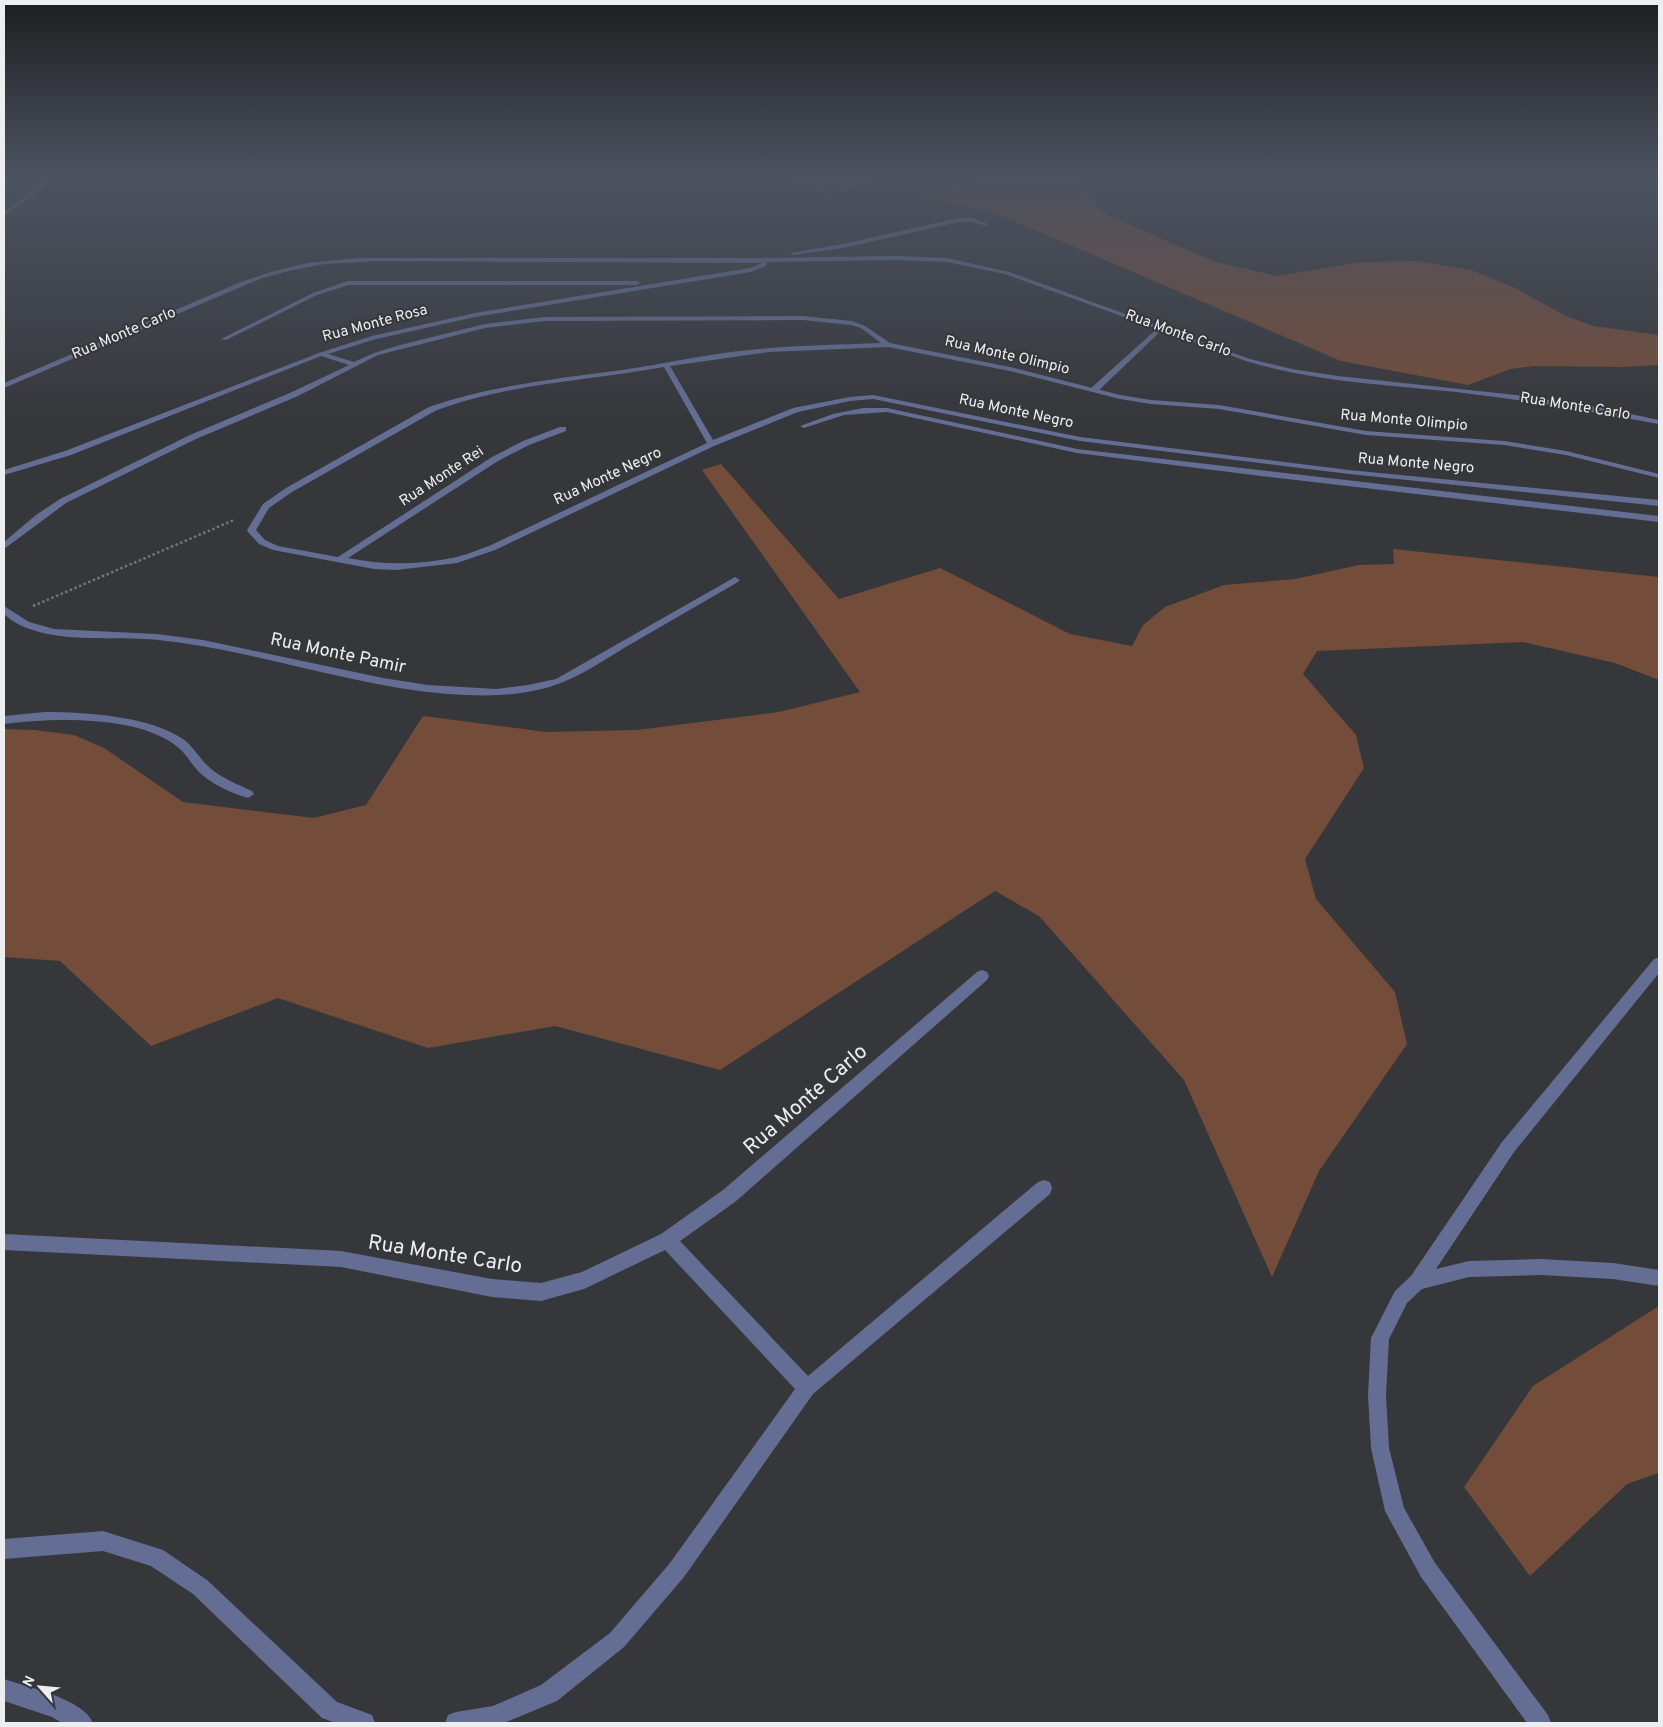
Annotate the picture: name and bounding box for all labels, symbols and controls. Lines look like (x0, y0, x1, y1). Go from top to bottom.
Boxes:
street label: Rua Monte Rosa (320, 301, 430, 347)
street label: Rua Monte Carlo (69, 304, 179, 364)
street label: Rua Monte Carlo (1122, 306, 1234, 362)
street label: Rua Monte Olimpio (943, 332, 1071, 380)
street label: Rua Monte Carlo (1519, 389, 1631, 425)
street label: Rua Monte Negro (957, 391, 1075, 433)
street label: Rua Monte Olimpio (1340, 406, 1468, 436)
street label: Rua Monte Rei (396, 443, 488, 511)
street label: Rua Monte Negro (551, 444, 665, 510)
street label: Rua Monte Negro (1357, 449, 1475, 479)
street label: Rua Monte Pamir (268, 628, 408, 680)
street label: Rua Monte Carlo (738, 1039, 874, 1161)
street label: Rua Monte Carlo (366, 1229, 524, 1281)
north arrow (15, 1662, 65, 1712)
text: N (20, 1673, 40, 1690)

